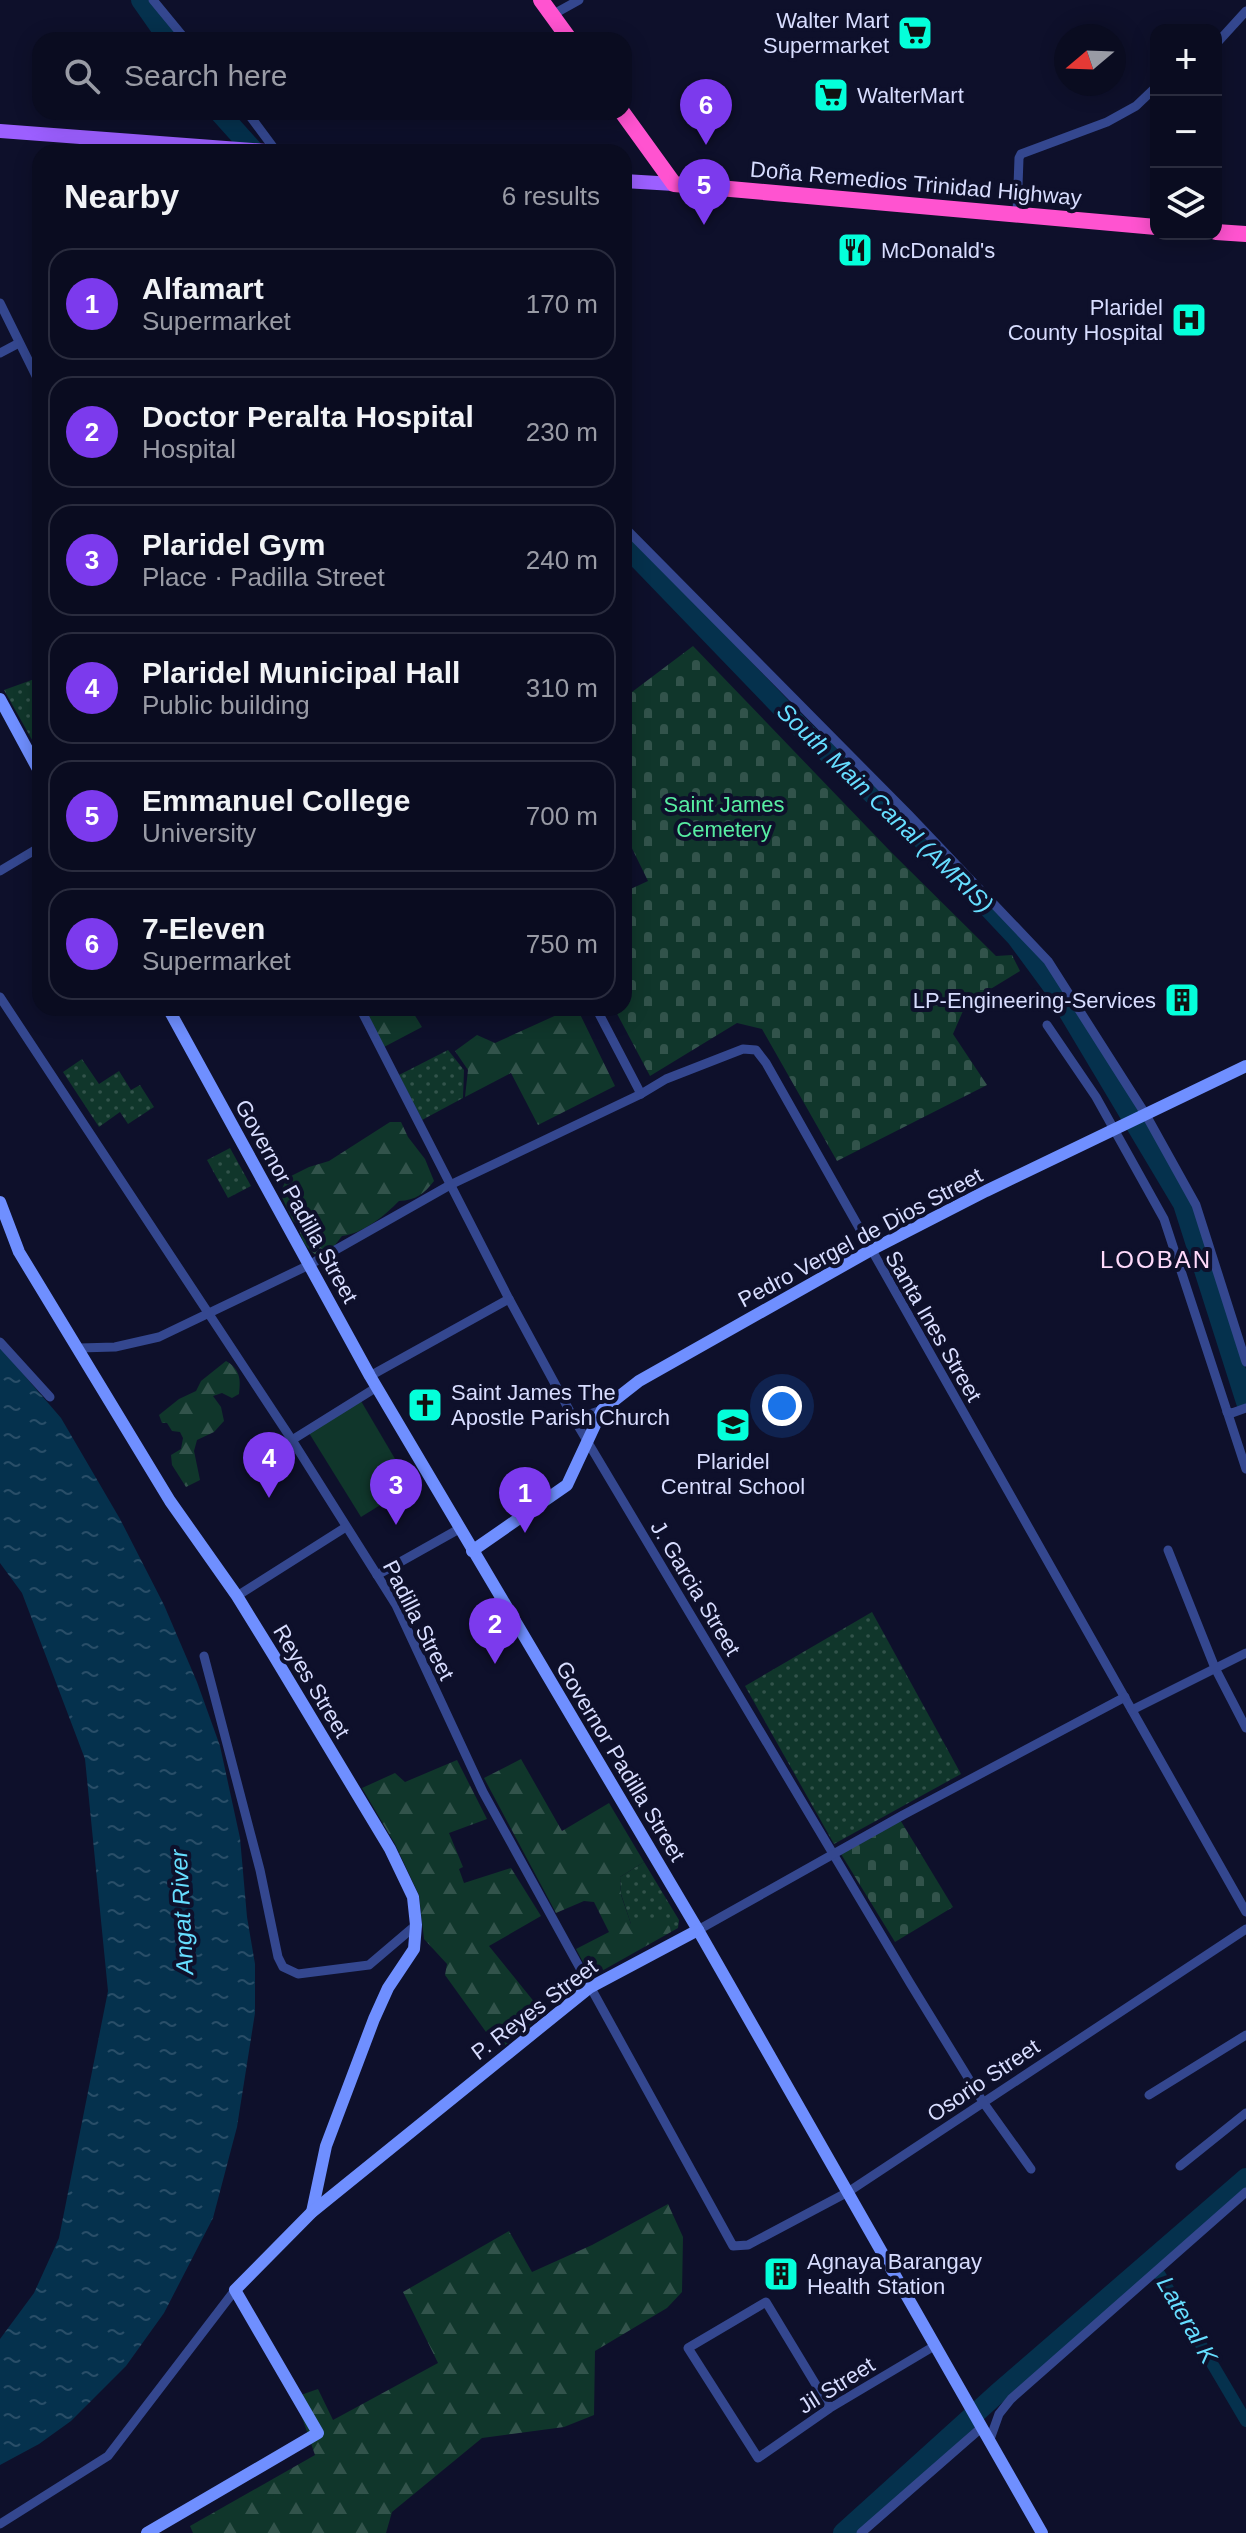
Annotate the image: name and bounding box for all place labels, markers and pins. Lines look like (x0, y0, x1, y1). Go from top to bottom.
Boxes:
place label: Walter Mart Supermarket (763, 8, 889, 58)
supermarket icon: Walter Mart Supermarket (896, 14, 934, 52)
supermarket icon: WalterMart (812, 76, 850, 114)
pin: 6 (680, 79, 732, 145)
place label: WalterMart (857, 83, 964, 108)
pin: 5 (678, 159, 730, 225)
restaurant icon: McDonald's (836, 231, 874, 269)
place label: McDonald's (881, 238, 995, 263)
place label: Plaridel County Hospital (1008, 295, 1163, 345)
hospital icon: Plaridel County Hospital (1170, 301, 1208, 339)
building icon: LP-Engineering-Services (1163, 981, 1201, 1019)
place label: LP-Engineering-Services (913, 988, 1156, 1013)
place label: Saint James The Apostle Parish Church (451, 1380, 670, 1430)
church icon: Saint James The Apostle Parish Church (406, 1386, 444, 1424)
school or university icon: Plaridel Central School (714, 1406, 752, 1444)
pin: 4 (243, 1432, 295, 1498)
place label: Plaridel Central School (661, 1449, 805, 1499)
pin: 3 (370, 1459, 422, 1525)
pin: 1 (499, 1467, 551, 1533)
pin: 2 (469, 1598, 521, 1664)
place label: Agnaya Barangay Health Station (807, 2249, 982, 2299)
building icon: Agnaya Barangay Health Station (762, 2255, 800, 2293)

